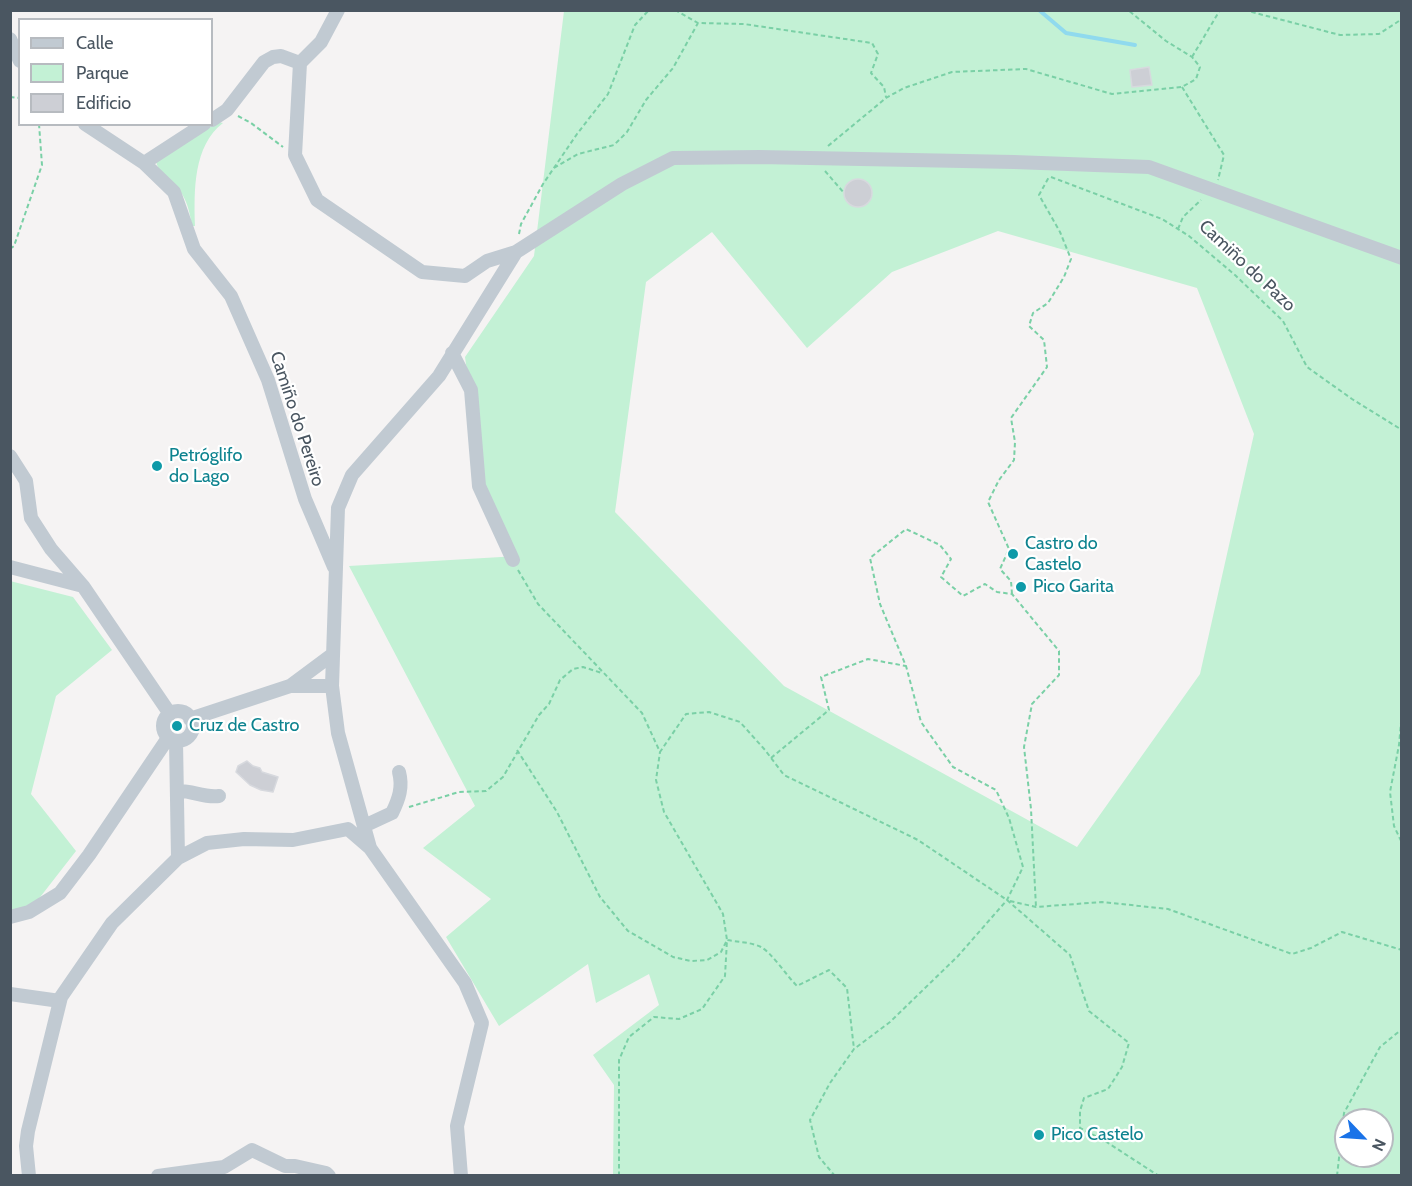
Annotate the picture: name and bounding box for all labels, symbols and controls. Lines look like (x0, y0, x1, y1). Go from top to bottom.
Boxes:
legend (18, 18, 213, 126)
text: Calle (76, 32, 113, 54)
text: Parque (76, 62, 129, 84)
text: Edificio (76, 92, 131, 114)
street label: Camiño do Pazo (1194, 216, 1300, 316)
street label: Camiño do Pereiro (265, 349, 329, 489)
place label: Petróglifo do Lago (169, 445, 242, 488)
marker: Petróglifo do Lago (150, 459, 164, 473)
place label: Castro do Castelo (1025, 533, 1098, 576)
marker: Castro do Castelo (1006, 547, 1020, 561)
place label: Pico Garita (1033, 576, 1114, 598)
marker: Pico Garita (1014, 580, 1028, 594)
place label: Cruz de Castro (189, 715, 299, 737)
marker: Cruz de Castro (170, 719, 184, 733)
north arrow (1334, 1108, 1394, 1168)
place label: Pico Castelo (1051, 1124, 1143, 1146)
marker: Pico Castelo (1032, 1128, 1046, 1142)
text: N (1368, 1136, 1390, 1154)

